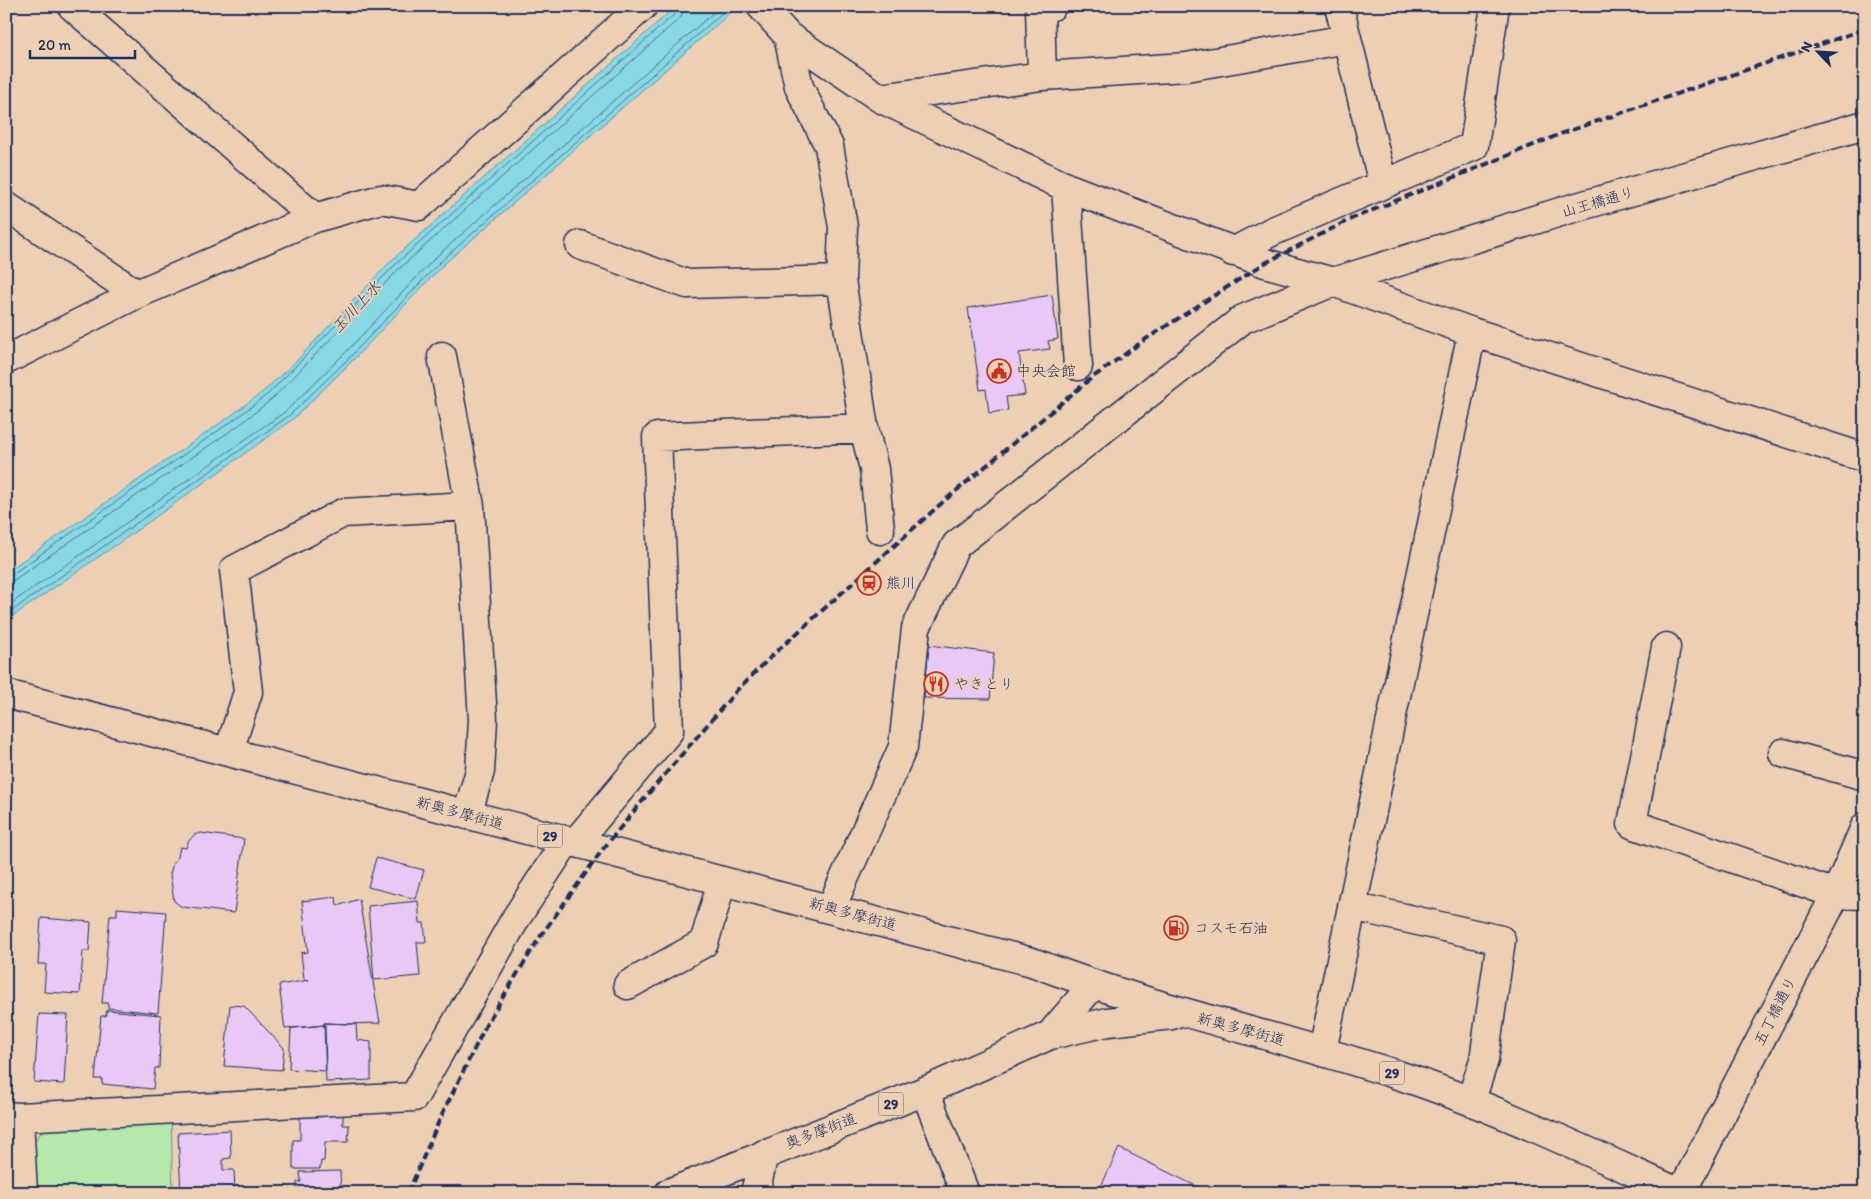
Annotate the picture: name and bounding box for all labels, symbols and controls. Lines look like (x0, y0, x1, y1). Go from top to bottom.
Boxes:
scale bar (30, 28, 135, 60)
north arrow (1794, 28, 1844, 78)
text: 20 m (38, 36, 72, 54)
text: N (1797, 39, 1816, 55)
street label: 山王橋通り (1559, 183, 1637, 221)
water label: 玉川上水 (327, 277, 385, 337)
public building icon: 中央会館 (986, 358, 1012, 384)
place label: 中央会館 (1016, 362, 1076, 380)
station icon: 熊川 (856, 570, 882, 596)
place label: 熊川 (886, 574, 916, 592)
restaurant icon: やきとり (923, 671, 949, 697)
place label: やきとり (954, 675, 1014, 693)
street label: 新奥多摩街道 (414, 793, 506, 833)
road number: 29 (538, 824, 562, 848)
street label: 新奥多摩街道 (807, 894, 899, 934)
fuel station icon: コスモ石油 (1163, 915, 1189, 941)
place label: コスモ石油 (1194, 919, 1268, 937)
street label: 五丁橋通り (1750, 973, 1800, 1049)
street label: 新奥多摩街道 (1195, 1009, 1287, 1049)
road number: 29 (1380, 1062, 1404, 1084)
road number: 29 (878, 1092, 904, 1116)
street label: 奥多摩街道 (783, 1109, 859, 1153)

